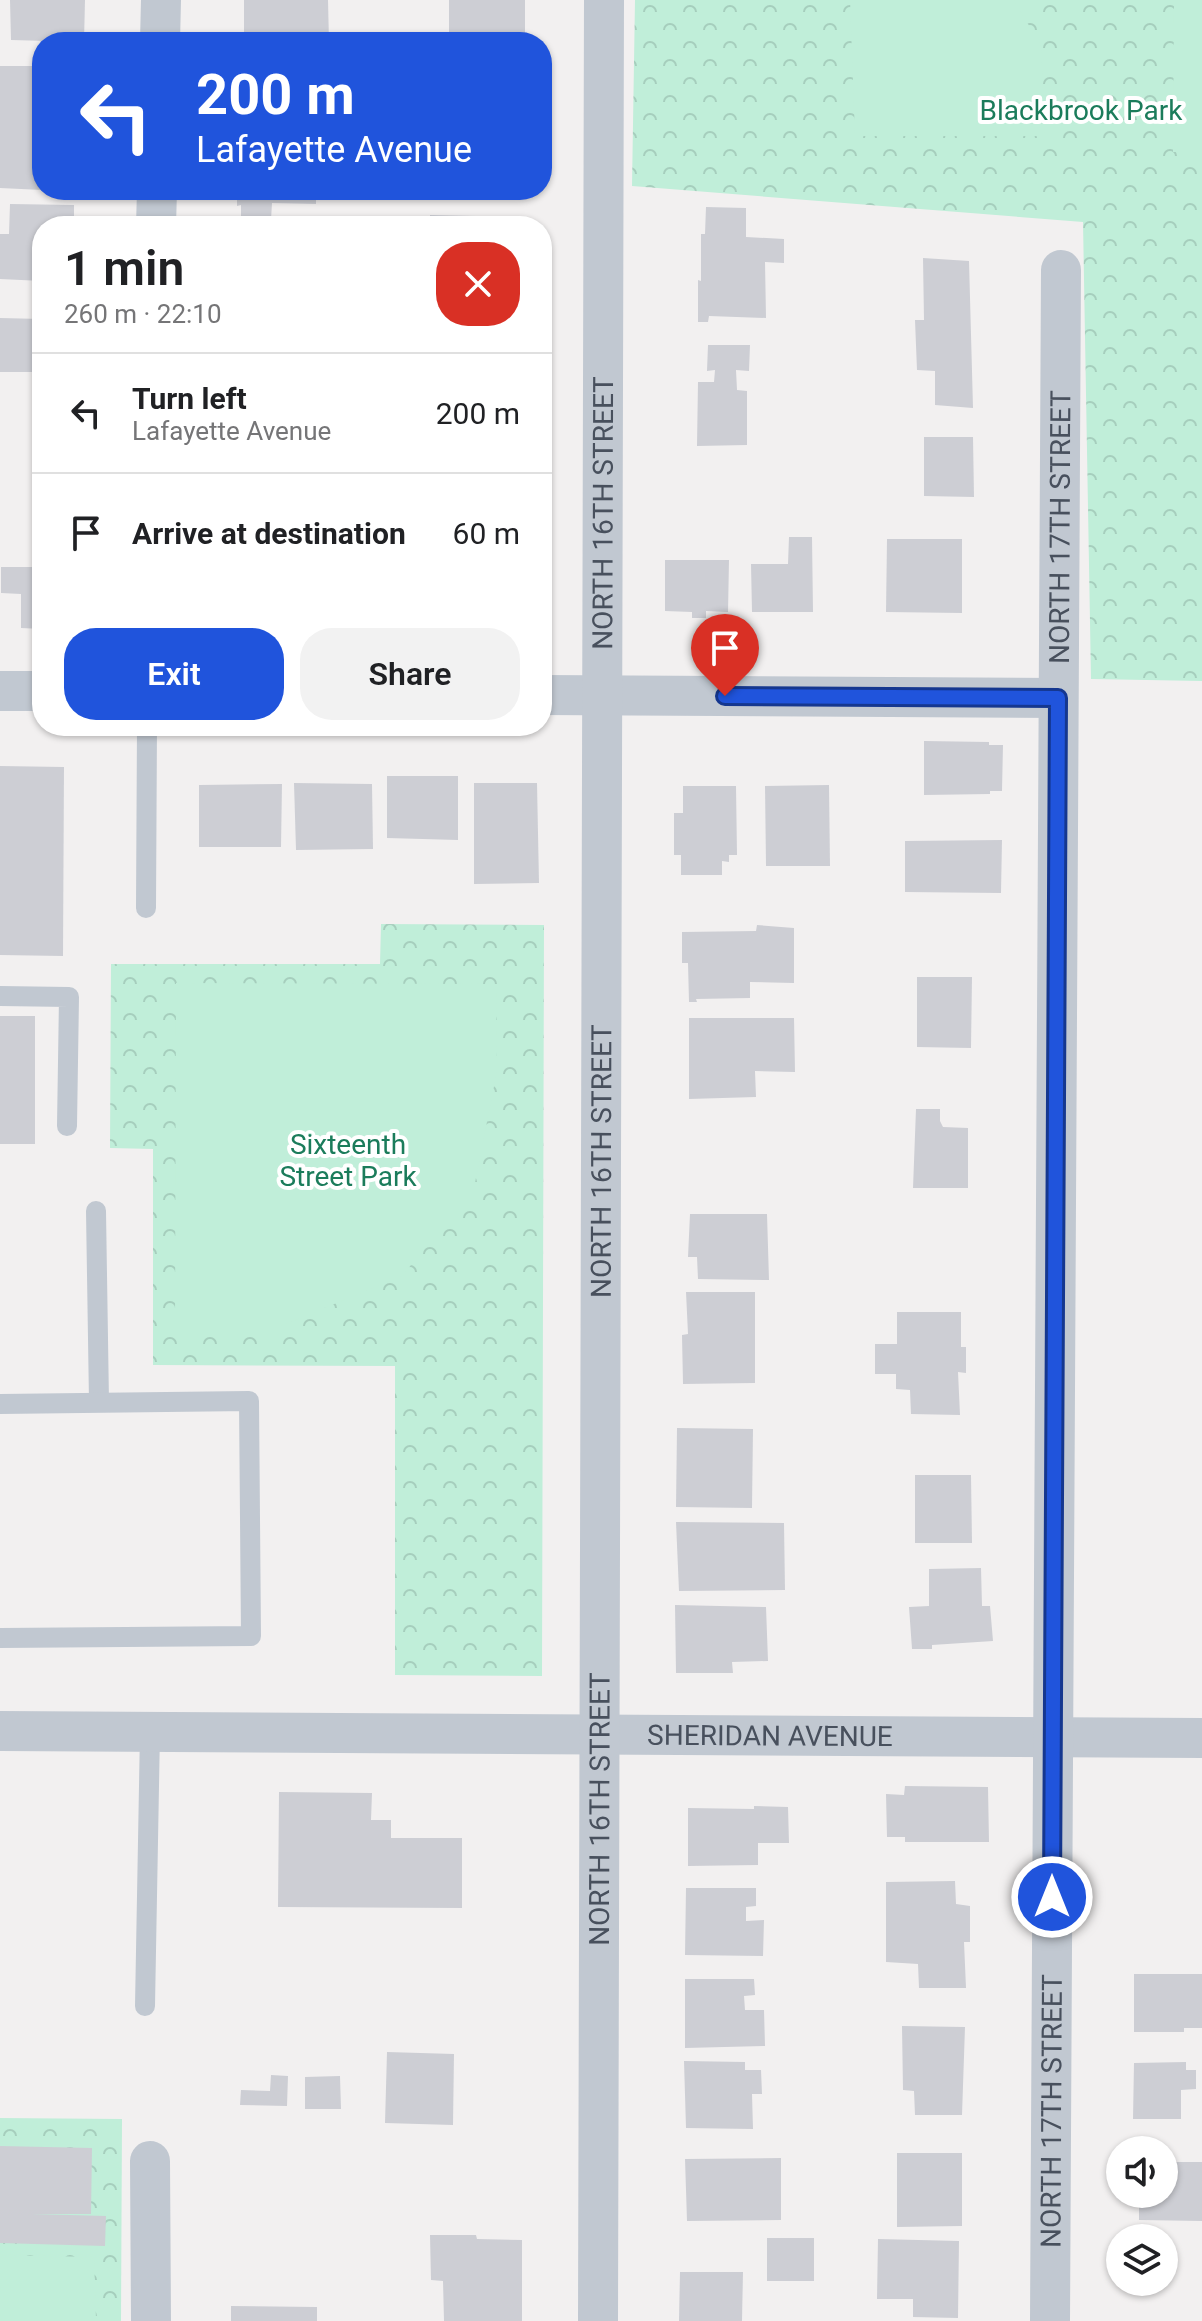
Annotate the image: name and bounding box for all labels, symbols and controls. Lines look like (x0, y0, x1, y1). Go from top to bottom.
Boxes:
text: 200 m (196, 62, 355, 128)
icon: left (64, 64, 168, 168)
park label: Blackbrook Park (980, 94, 1183, 127)
text: Lafayette Avenue (196, 129, 472, 171)
text: 1 min (64, 240, 184, 297)
button: close (436, 242, 520, 326)
text: 260 m · 22:10 (64, 299, 222, 329)
street label: NORTH 16TH STREET (586, 376, 620, 650)
text: Turn left (132, 381, 247, 416)
street label: NORTH 17TH STREET (1042, 390, 1077, 664)
icon: left (64, 391, 108, 435)
text: 200 m (436, 396, 520, 431)
text: Lafayette Avenue (132, 416, 331, 446)
icon: arrive (64, 511, 108, 555)
text: Arrive at destination (132, 516, 406, 551)
text: 60 m (453, 516, 520, 551)
pin (691, 614, 759, 696)
icon: arrive (703, 626, 747, 670)
button: Exit (64, 628, 284, 720)
button: Share (300, 628, 520, 720)
street label: NORTH 16TH STREET (584, 1024, 618, 1298)
park label: Sixteenth Street Park (279, 1128, 417, 1193)
street label: NORTH 16TH STREET (582, 1672, 616, 1946)
street label: SHERIDAN AVENUE (647, 1718, 893, 1753)
position arrow (1010, 1855, 1094, 1939)
street label: NORTH 17TH STREET (1034, 1974, 1068, 2248)
map controls (1106, 2136, 1178, 2296)
button: sound (1106, 2136, 1178, 2208)
button: layers (1106, 2224, 1178, 2296)

